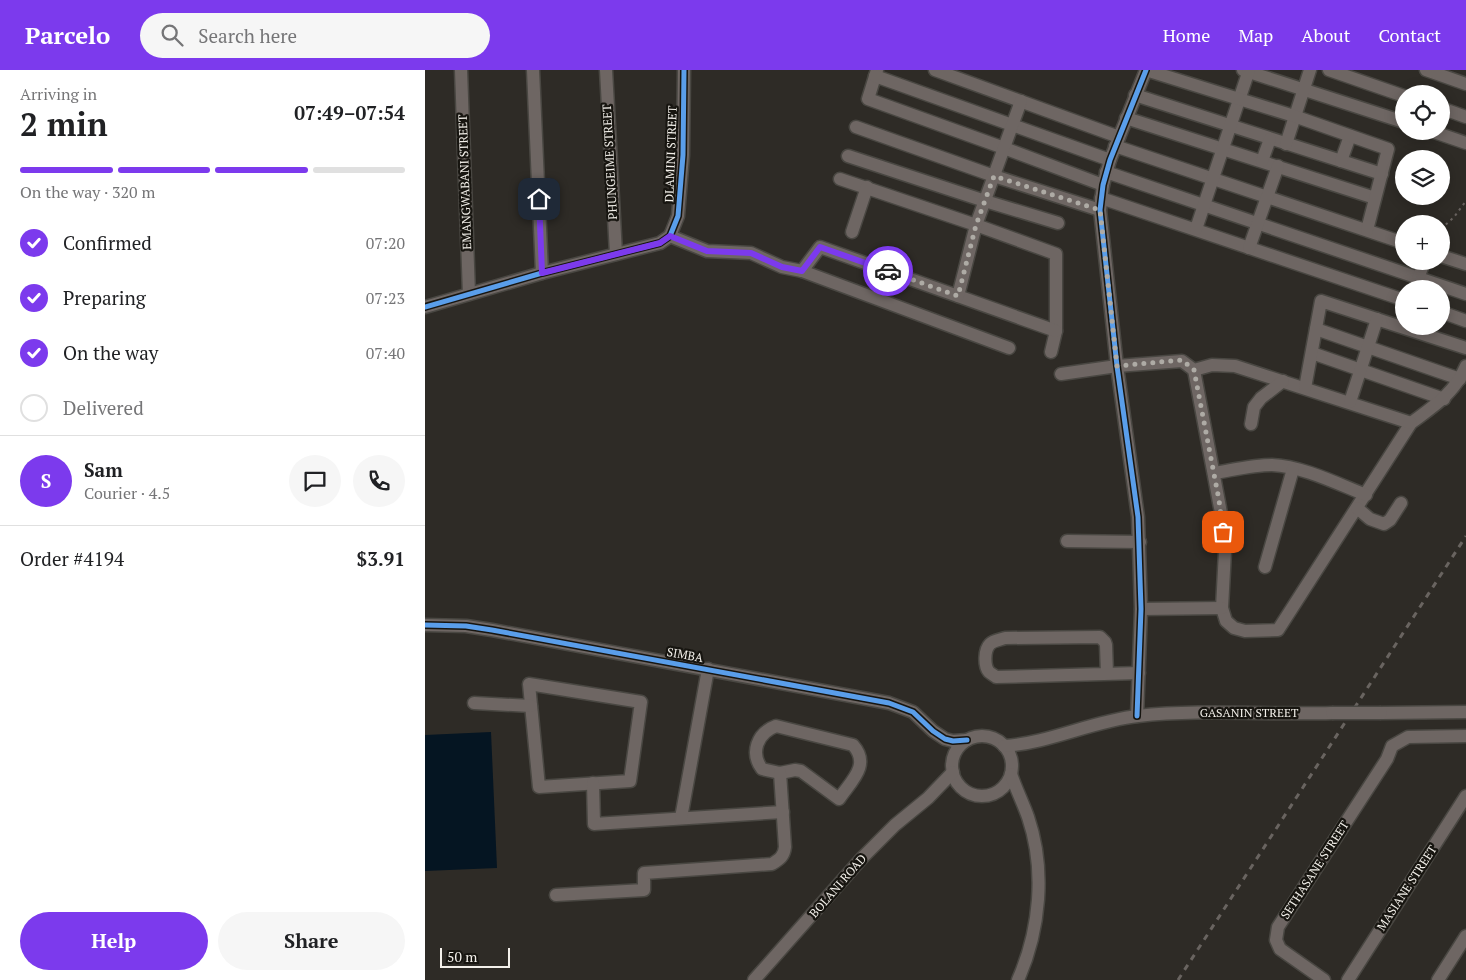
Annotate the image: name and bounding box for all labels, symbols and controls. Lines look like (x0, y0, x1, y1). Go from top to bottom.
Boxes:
search box (140, 13, 490, 58)
text: Parcelo (25, 19, 110, 51)
icon: search (158, 21, 186, 49)
text: Search here (198, 23, 297, 48)
text: Home (1163, 23, 1210, 47)
text: Map (1238, 23, 1273, 47)
text: About (1301, 23, 1350, 47)
text: Contact (1378, 23, 1441, 47)
text: Arriving in (20, 83, 97, 105)
map controls (1395, 85, 1450, 335)
button: locate (1395, 85, 1450, 140)
text: 07:49–07:54 (294, 100, 405, 125)
text: 2 min (20, 103, 108, 145)
street label: PHUNGEIME STREET (599, 103, 620, 220)
street label: DLAMINI STREET (661, 105, 680, 203)
street label: EMANGWABANI STREET (455, 114, 474, 250)
button: layers (1395, 150, 1450, 205)
pin (518, 178, 560, 220)
text: On the way · 320 m (20, 181, 155, 203)
icon: home (525, 185, 553, 213)
button: + (1395, 215, 1450, 270)
icon: check (20, 229, 48, 257)
text: Confirmed (63, 230, 152, 255)
text: 07:20 (366, 232, 405, 254)
courier (863, 246, 913, 296)
icon: car (874, 257, 902, 285)
button: − (1395, 280, 1450, 335)
icon: check (20, 284, 48, 312)
text: Preparing (63, 285, 146, 310)
text: 07:23 (366, 287, 405, 309)
icon: check (20, 339, 48, 367)
text: On the way (63, 340, 158, 365)
text: 07:40 (366, 342, 405, 364)
text: Delivered (63, 395, 144, 420)
button: chat (289, 455, 341, 507)
button: phone (353, 455, 405, 507)
text: Sam (84, 457, 123, 482)
text: S (41, 468, 51, 493)
text: Courier · 4.5 (84, 482, 170, 504)
pin (1202, 511, 1244, 553)
icon: bag (1209, 518, 1237, 546)
text: Order #4194 (20, 546, 124, 571)
text: $3.91 (356, 546, 405, 571)
street label: SIMBA (666, 644, 705, 665)
street label: GASANIN STREET (1200, 705, 1299, 720)
street label: SETHASANE STREET (1277, 817, 1352, 922)
street label: MASIANE STREET (1373, 842, 1440, 933)
street label: BOLANI ROAD (806, 851, 869, 920)
button: Help (20, 912, 208, 970)
button: Share (218, 912, 405, 970)
scale bar (440, 945, 510, 968)
text: 50 m (447, 947, 477, 966)

